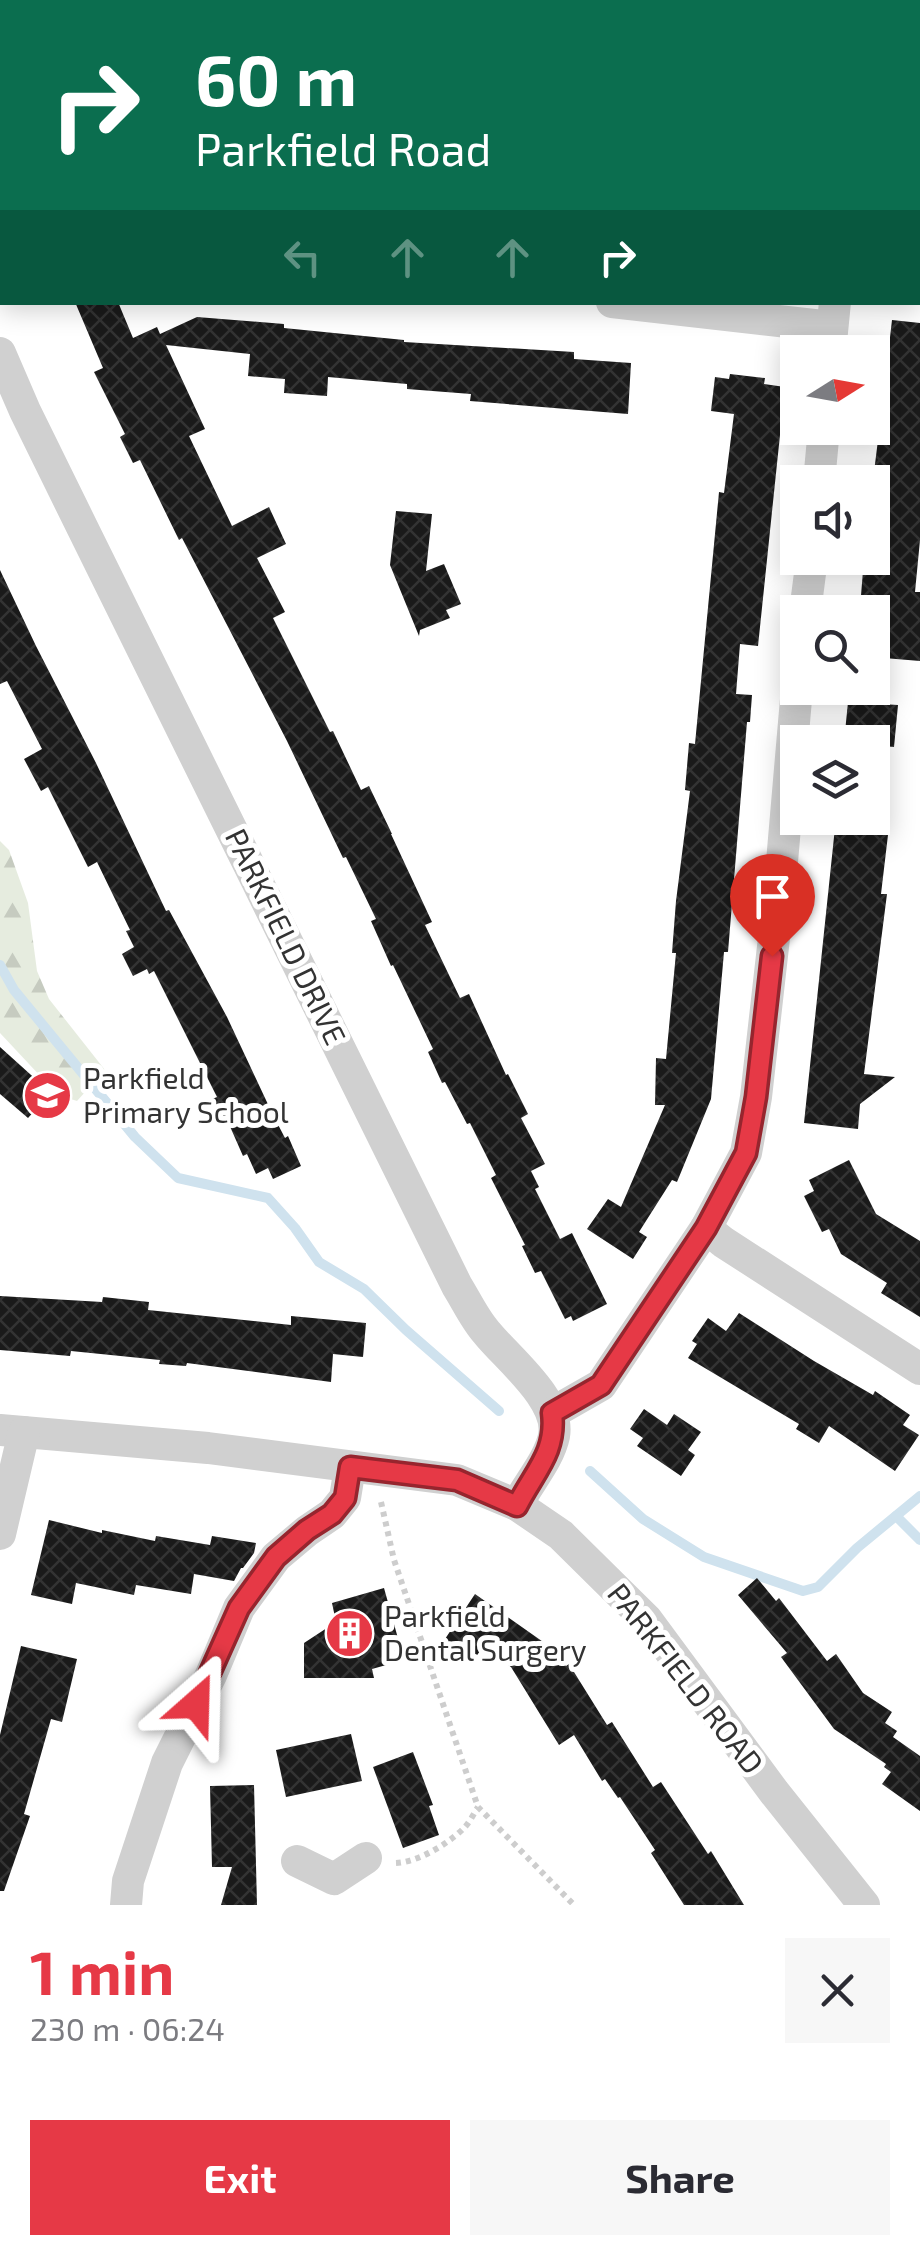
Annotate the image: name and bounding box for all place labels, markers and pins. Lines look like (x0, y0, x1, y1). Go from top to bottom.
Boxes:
pin (730, 854, 815, 957)
place label: Parkfield Primary School (83, 1059, 289, 1129)
school or university icon: Parkfield Primary School (22, 1070, 74, 1122)
place label: Parkfield Dental Surgery (384, 1597, 587, 1667)
building icon: Parkfield Dental Surgery (323, 1608, 375, 1660)

